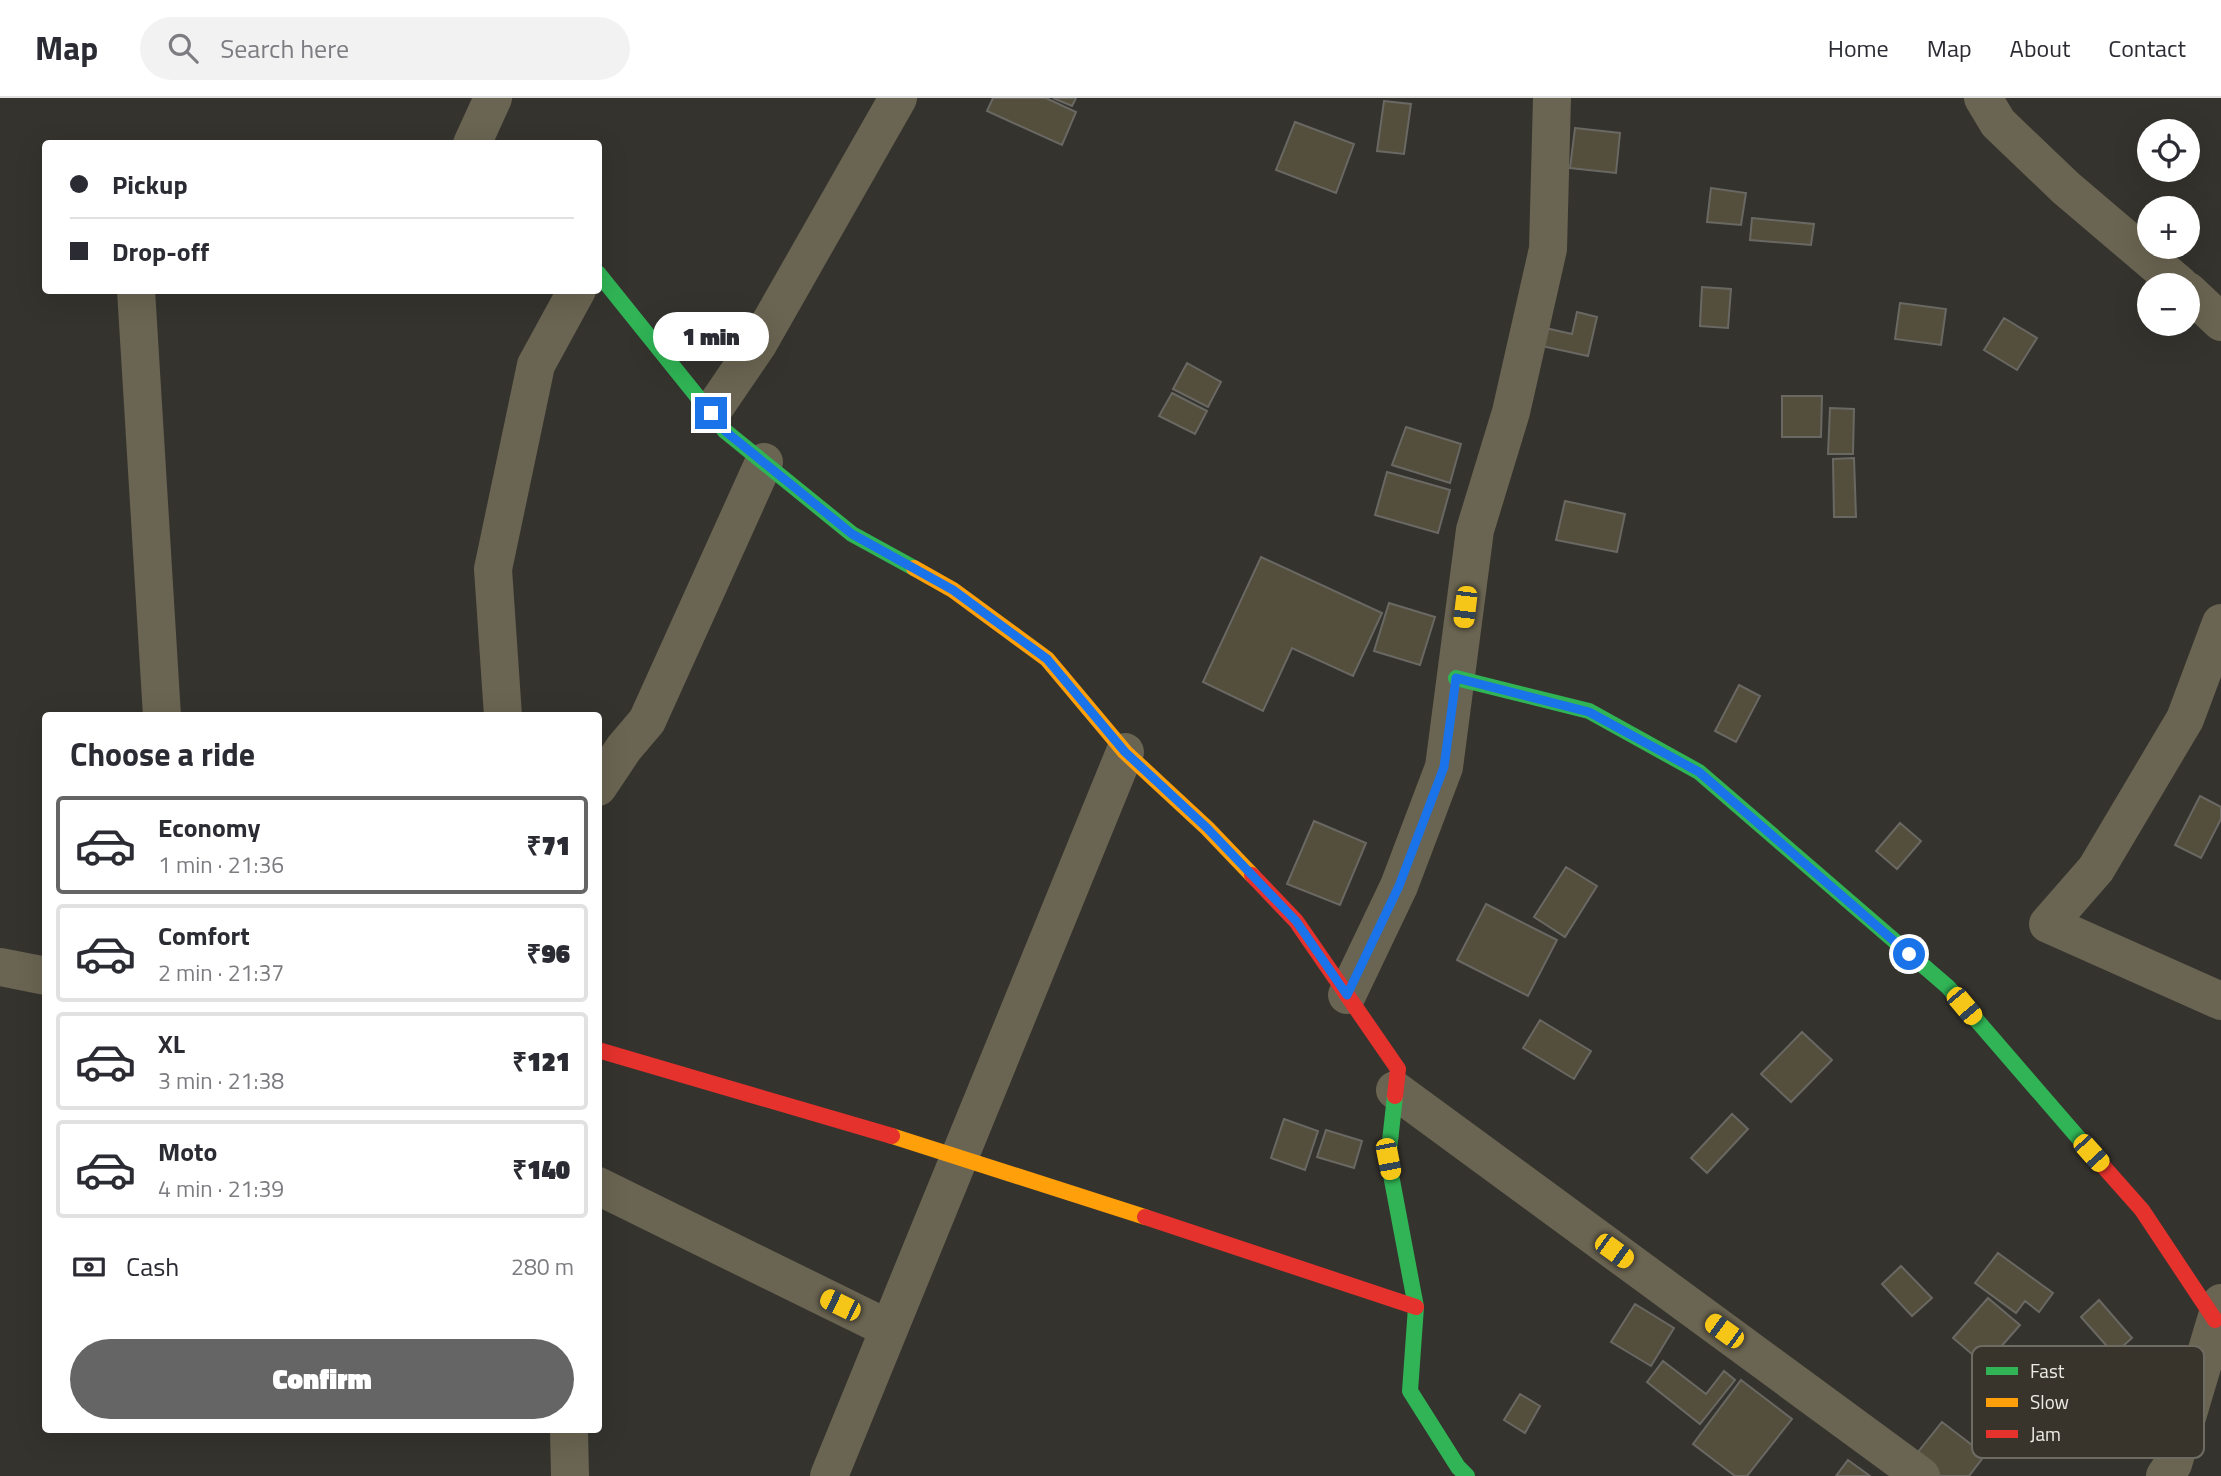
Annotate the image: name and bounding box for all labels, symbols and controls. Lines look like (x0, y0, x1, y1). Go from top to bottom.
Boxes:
search box (140, 17, 630, 80)
text: Map (35, 23, 98, 73)
icon: search (164, 29, 202, 67)
text: Search here (220, 29, 349, 68)
text: Home (1828, 30, 1889, 66)
text: Map (1927, 30, 1972, 66)
text: About (2010, 30, 2070, 66)
text: Contact (2108, 30, 2186, 66)
map controls (2137, 119, 2200, 336)
button: locate (2137, 119, 2200, 182)
text: Pickup (112, 165, 188, 204)
button: + (2137, 196, 2200, 259)
text: Drop-off (112, 232, 209, 271)
button: − (2137, 273, 2200, 336)
callout: 1 min (653, 312, 769, 360)
text: 1 min (682, 319, 740, 354)
route end (695, 397, 727, 429)
car (1453, 585, 1478, 629)
text: Choose a ride (70, 730, 255, 778)
text: Economy (158, 808, 260, 847)
icon: car (74, 814, 137, 877)
text: ₹71 (527, 826, 570, 865)
text: 1 min · 21:36 (158, 847, 284, 882)
text: Comfort (158, 916, 250, 955)
icon: car (74, 922, 137, 985)
text: ₹96 (527, 934, 570, 973)
route start (1893, 938, 1925, 970)
text: 2 min · 21:37 (158, 955, 284, 990)
car (1943, 983, 1986, 1029)
text: XL (158, 1024, 185, 1063)
icon: car (74, 1030, 137, 1093)
text: ₹121 (512, 1042, 570, 1081)
text: 3 min · 21:38 (158, 1063, 284, 1098)
car (2070, 1130, 2113, 1176)
text: Moto (158, 1132, 217, 1171)
car (1374, 1136, 1403, 1182)
icon: car (74, 1138, 137, 1201)
text: ₹140 (512, 1150, 570, 1189)
text: 4 min · 21:39 (158, 1171, 284, 1206)
car (1591, 1230, 1638, 1272)
text: Cash (126, 1247, 179, 1286)
icon: cash (70, 1248, 108, 1286)
text: 280 m (511, 1249, 574, 1284)
car (817, 1286, 864, 1324)
car (1701, 1310, 1748, 1352)
button: Confirm (70, 1339, 574, 1419)
legend (1972, 1346, 2204, 1458)
text: Fast (2030, 1356, 2065, 1385)
text: Slow (2030, 1387, 2069, 1416)
text: Jam (2030, 1419, 2061, 1448)

